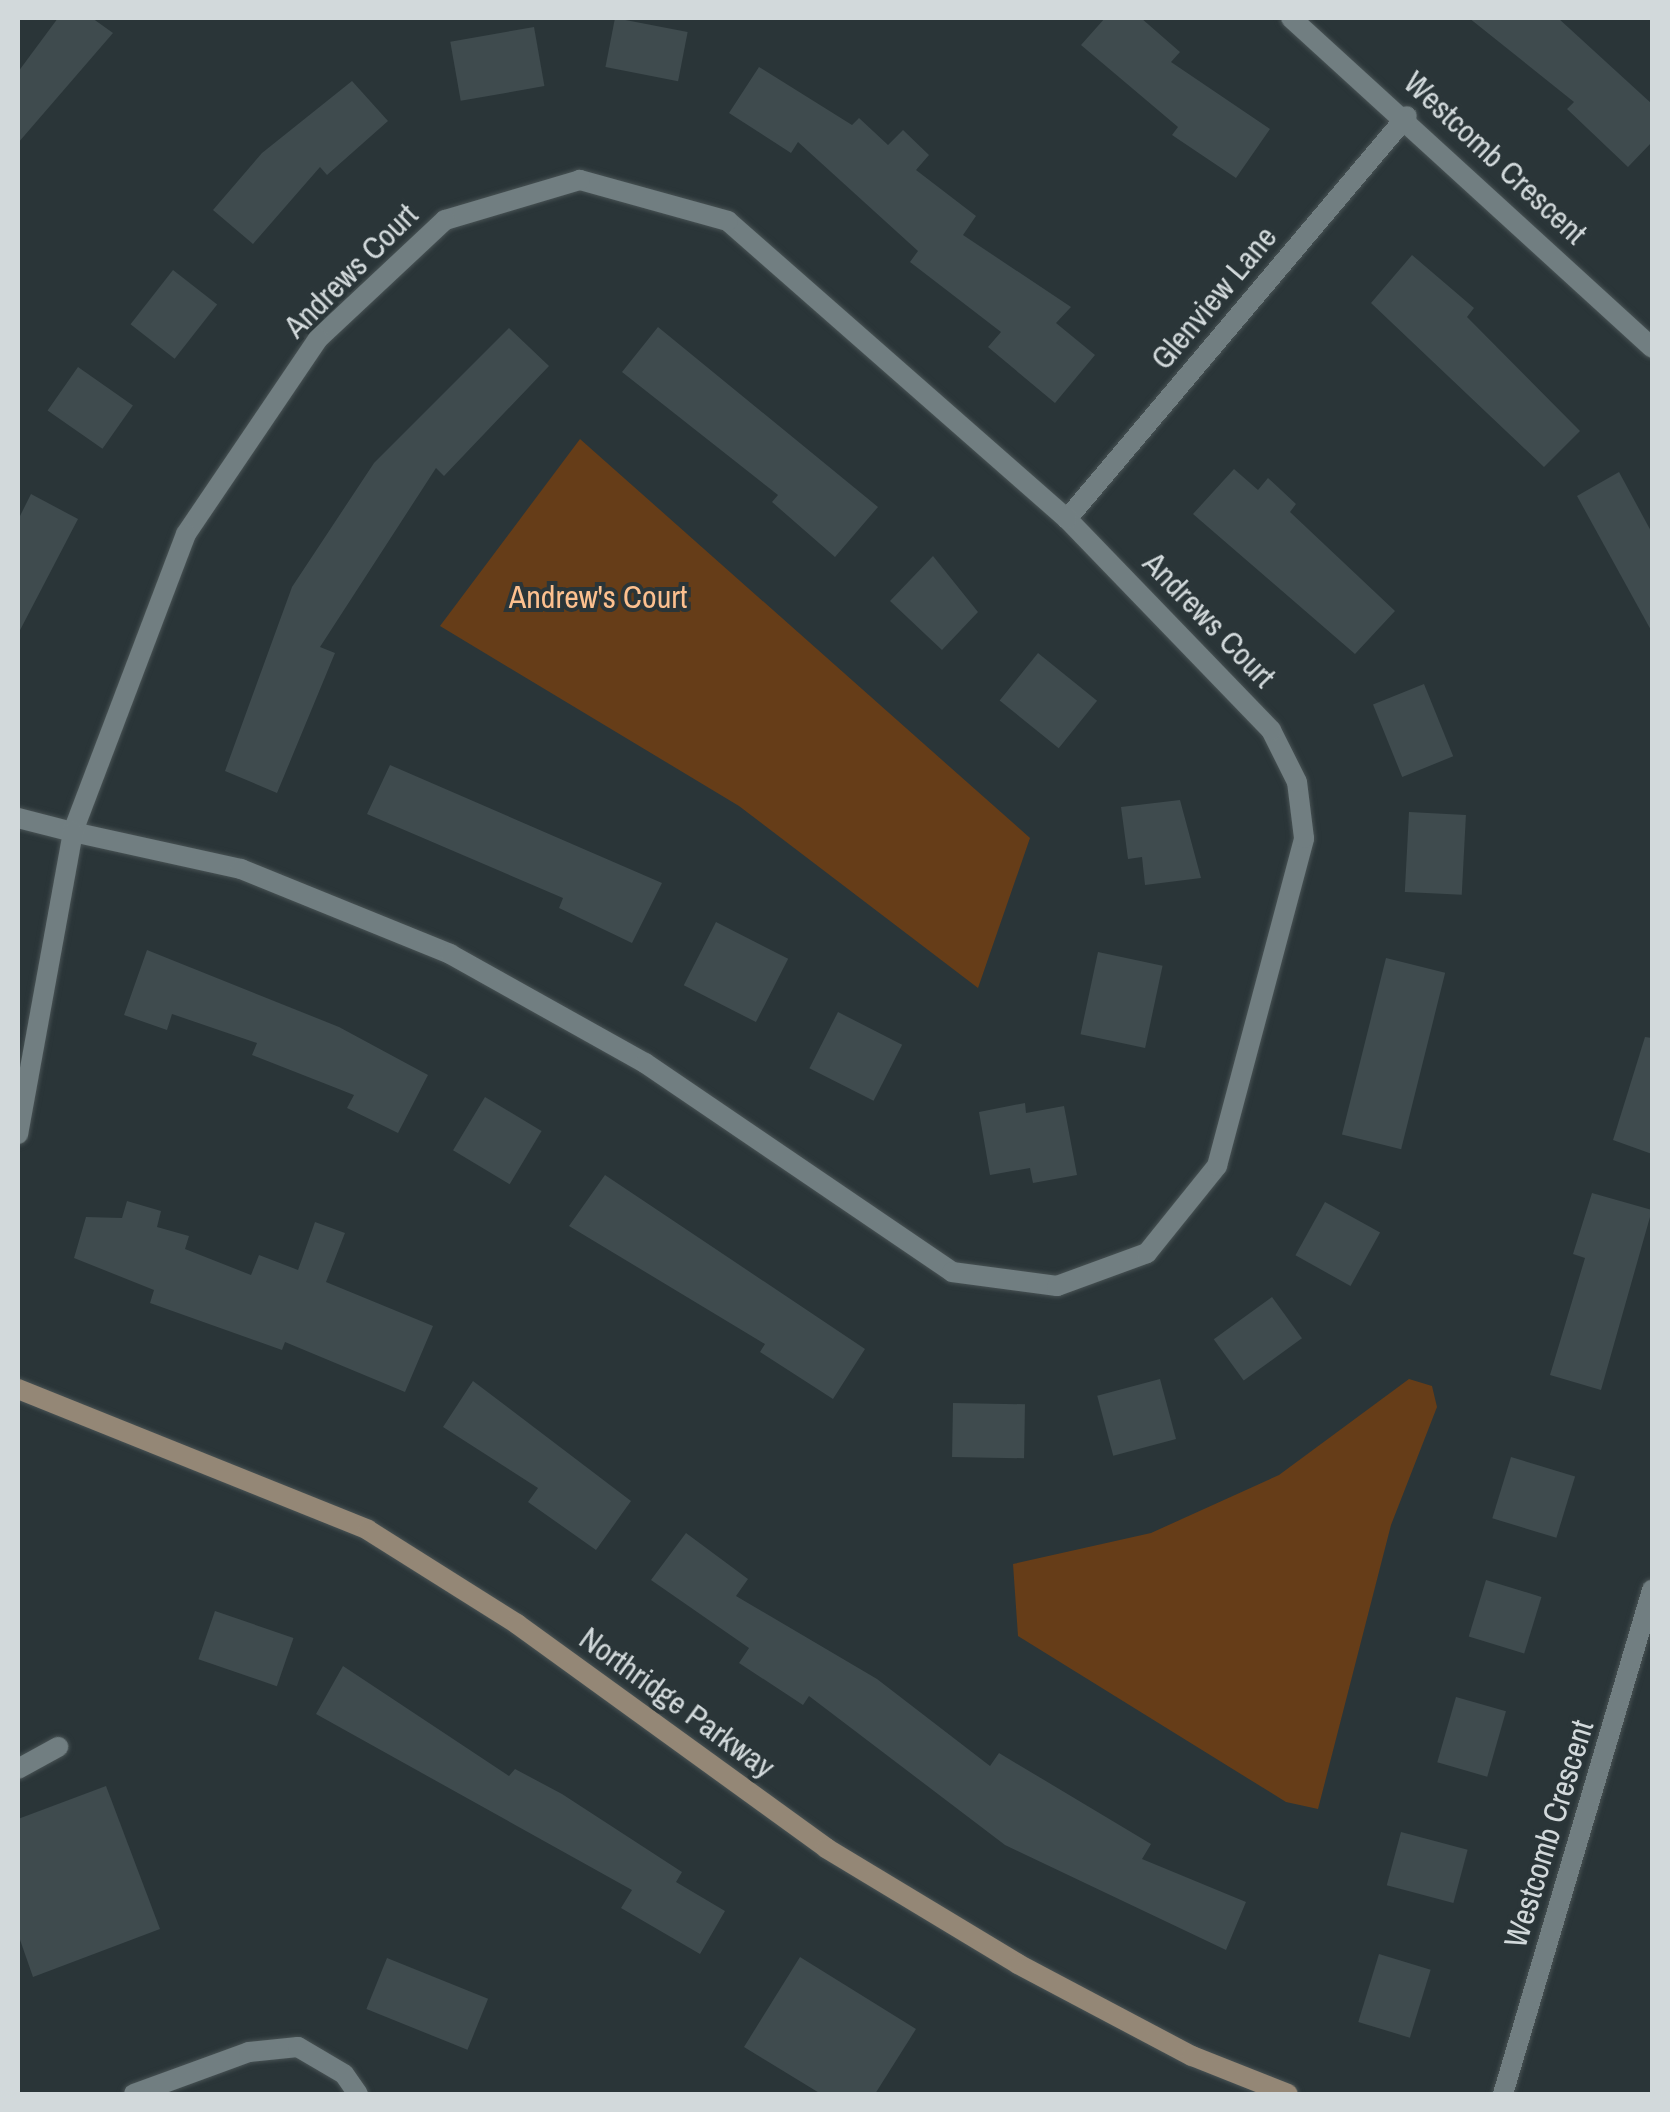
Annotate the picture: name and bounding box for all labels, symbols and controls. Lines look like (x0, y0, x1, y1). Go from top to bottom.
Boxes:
street label: Westcomb Crescent (1396, 64, 1594, 252)
street label: Andrews Court (276, 196, 426, 346)
street label: Glenview Lane (1143, 219, 1285, 377)
street label: Andrews Court (1135, 544, 1283, 696)
park label: Andrew's Court (509, 578, 687, 616)
street label: Northridge Parkway (572, 1619, 782, 1787)
street label: Westcomb Crescent (1496, 1716, 1602, 1952)

